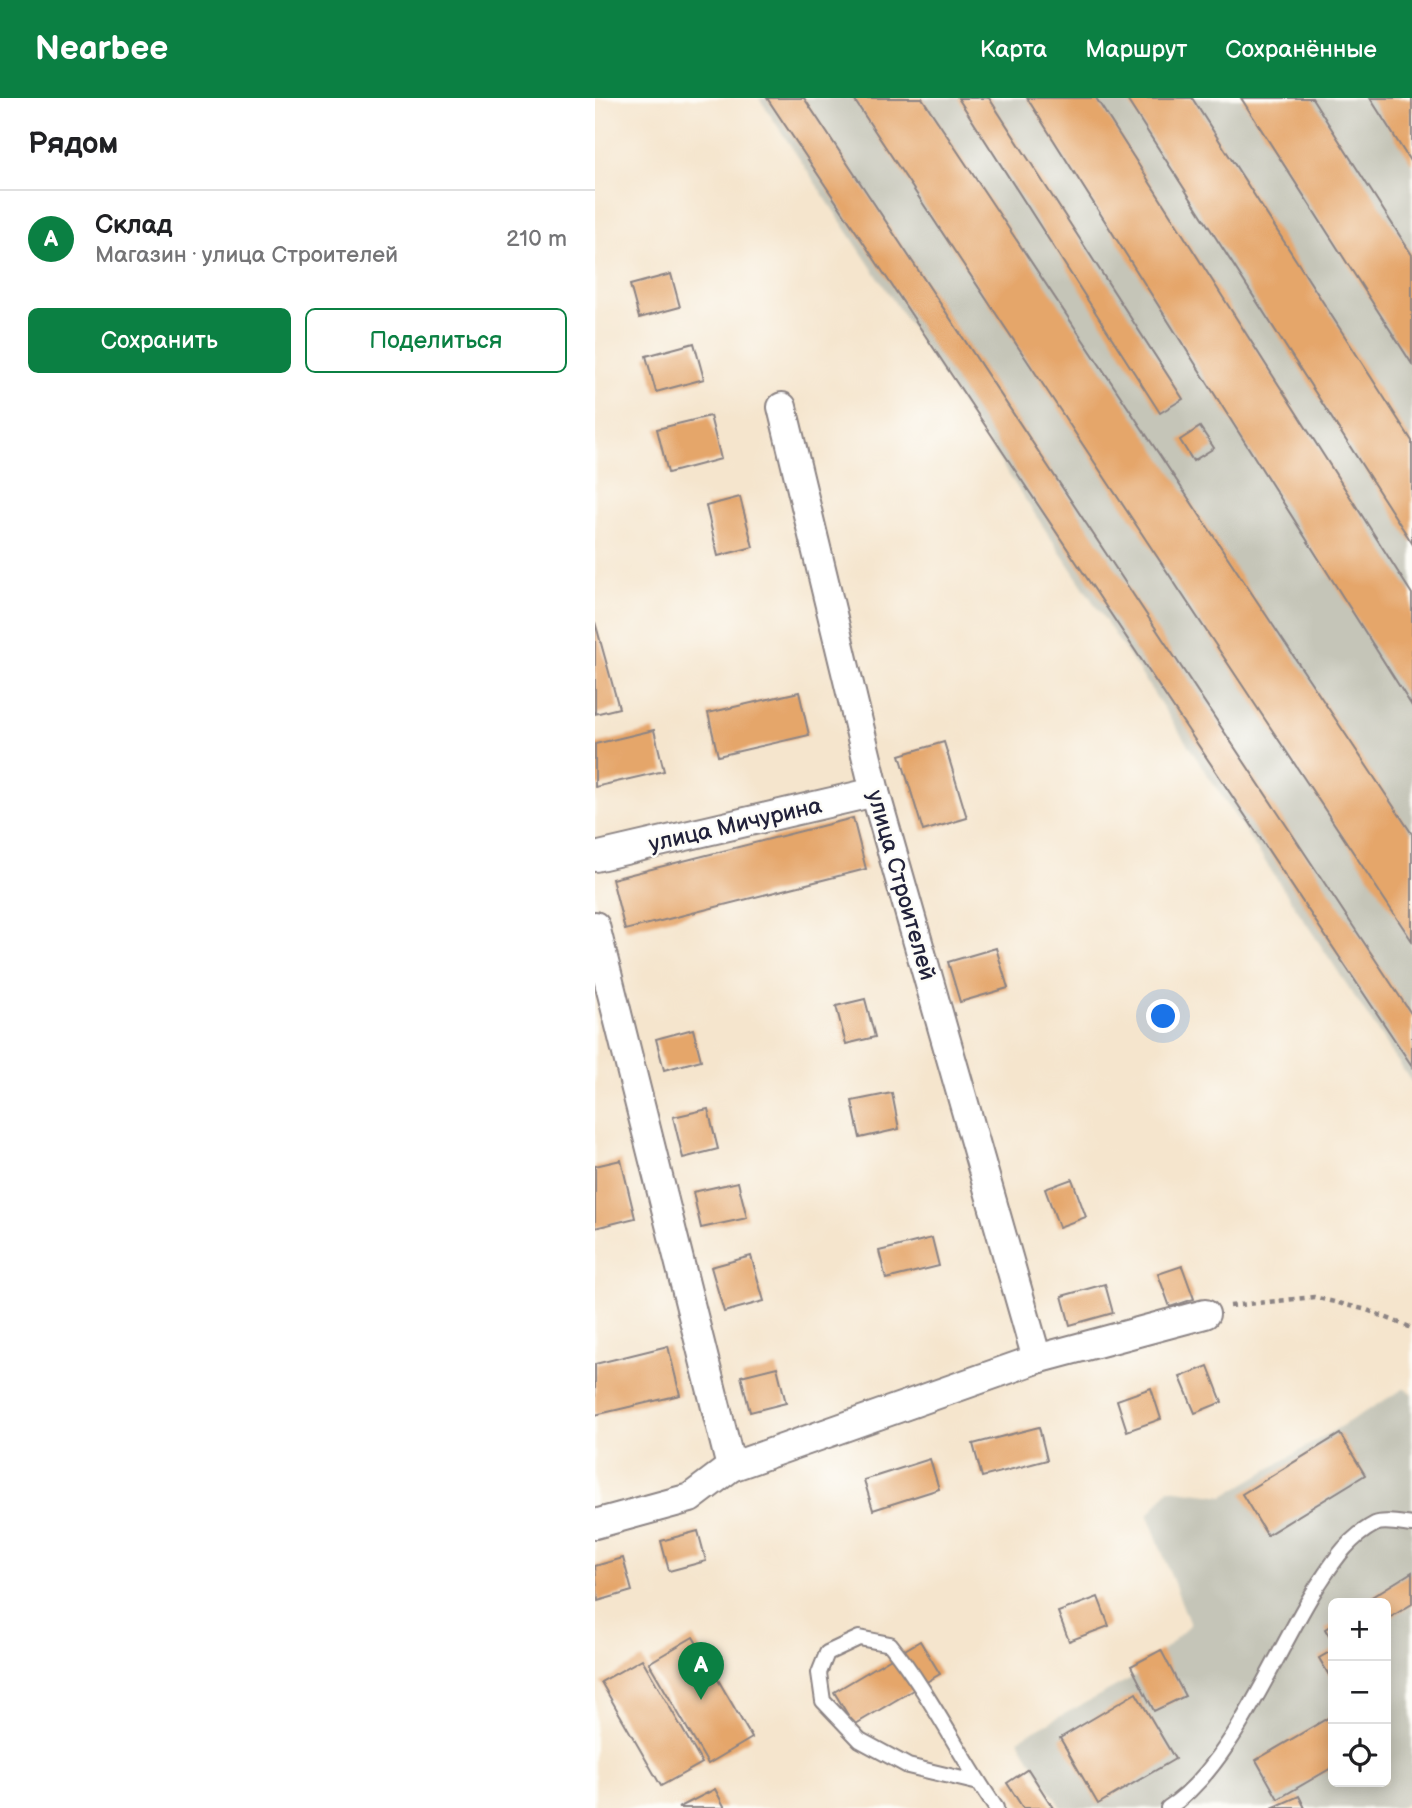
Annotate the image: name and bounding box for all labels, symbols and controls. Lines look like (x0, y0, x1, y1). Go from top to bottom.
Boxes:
text: Nearbee (35, 29, 168, 69)
text: Карта (980, 35, 1047, 64)
text: Маршрут (1085, 35, 1187, 64)
text: Сохранённые (1225, 35, 1377, 64)
text: Рядом (28, 126, 118, 162)
text: Склад (95, 210, 172, 241)
text: A (44, 225, 58, 253)
text: 210 m (506, 225, 567, 253)
text: Магазин · улица Строителей (95, 241, 398, 269)
button: Сохранить (28, 308, 291, 373)
button: Поделиться (305, 308, 567, 373)
street label: улица Строителей (861, 787, 942, 984)
street label: улица Мичурина (646, 791, 825, 859)
your location (1146, 999, 1180, 1033)
map controls (1328, 1598, 1391, 1787)
button: + (1328, 1598, 1391, 1661)
pin: A (678, 1642, 724, 1700)
button: − (1328, 1661, 1391, 1724)
button: locate (1328, 1724, 1391, 1787)

